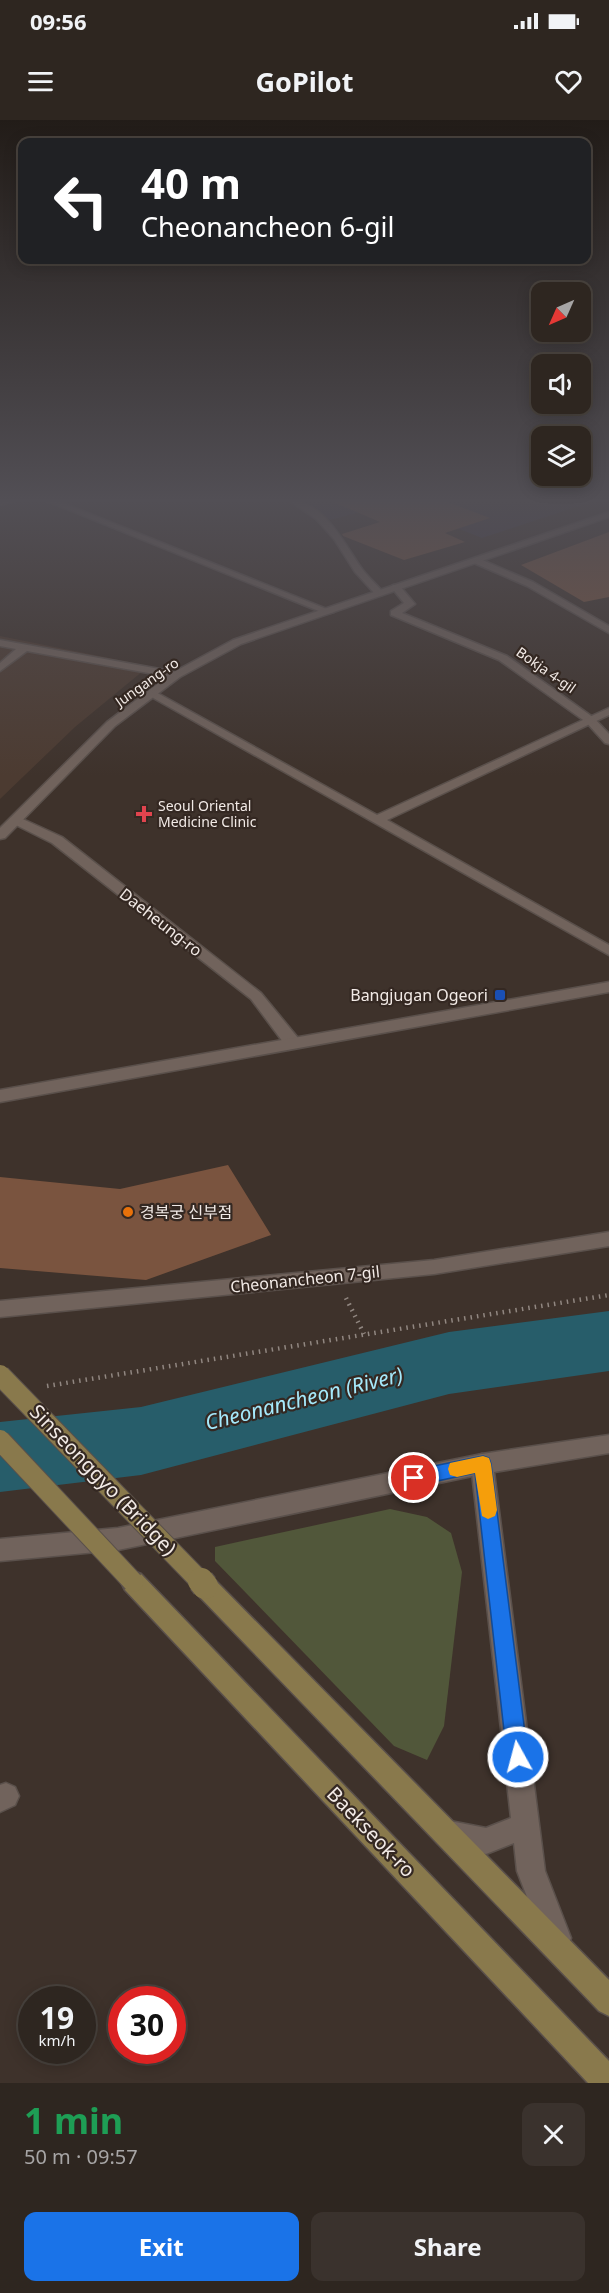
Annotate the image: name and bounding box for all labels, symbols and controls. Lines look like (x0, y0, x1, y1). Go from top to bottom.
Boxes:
text: 09:56 (30, 6, 87, 36)
text: GoPilot (256, 63, 353, 100)
icon: menu (24, 65, 57, 98)
icon: heart (552, 65, 585, 98)
text: 40 m (141, 154, 241, 211)
icon: left (42, 162, 120, 240)
text: Cheonancheon 6-gil (141, 208, 394, 245)
north arrow (531, 282, 591, 342)
map controls (531, 282, 591, 486)
button: sound (531, 354, 591, 414)
button: layers (531, 426, 591, 486)
street label: Bokja 4-gil (513, 642, 580, 697)
street label: Jungang-ro (110, 653, 182, 712)
place label: Seoul Oriental Medicine Clinic (158, 796, 257, 831)
marker: Seoul Oriental Medicine Clinic (135, 805, 153, 823)
street label: Daeheung-ro (115, 883, 207, 961)
place label: Bangjugan Ogeori (350, 984, 488, 1006)
marker: Bangjugan Ogeori (493, 988, 507, 1002)
place label: 경복궁 신부점 (140, 1201, 232, 1223)
marker: 경복궁 신부점 (121, 1205, 135, 1219)
street label: Cheonancheon 7-gil (229, 1260, 381, 1298)
water label: Cheonancheon (River) (202, 1360, 406, 1436)
street label: Sinseonggyo (Bridge) (24, 1398, 183, 1561)
pin (388, 1452, 439, 1503)
icon: arrive (397, 1461, 430, 1494)
position arrow (486, 1725, 550, 1789)
street label: Baekseok-ro (321, 1780, 421, 1883)
speed limit sign: 30 (108, 1986, 186, 2064)
text: 19 (40, 1997, 74, 2038)
text: km/h (39, 2030, 75, 2050)
text: 1 min (24, 2096, 123, 2145)
button: close (522, 2103, 585, 2166)
text: 50 m · 09:57 (24, 2143, 138, 2170)
button: Exit (24, 2212, 299, 2281)
button: Share (311, 2212, 585, 2281)

